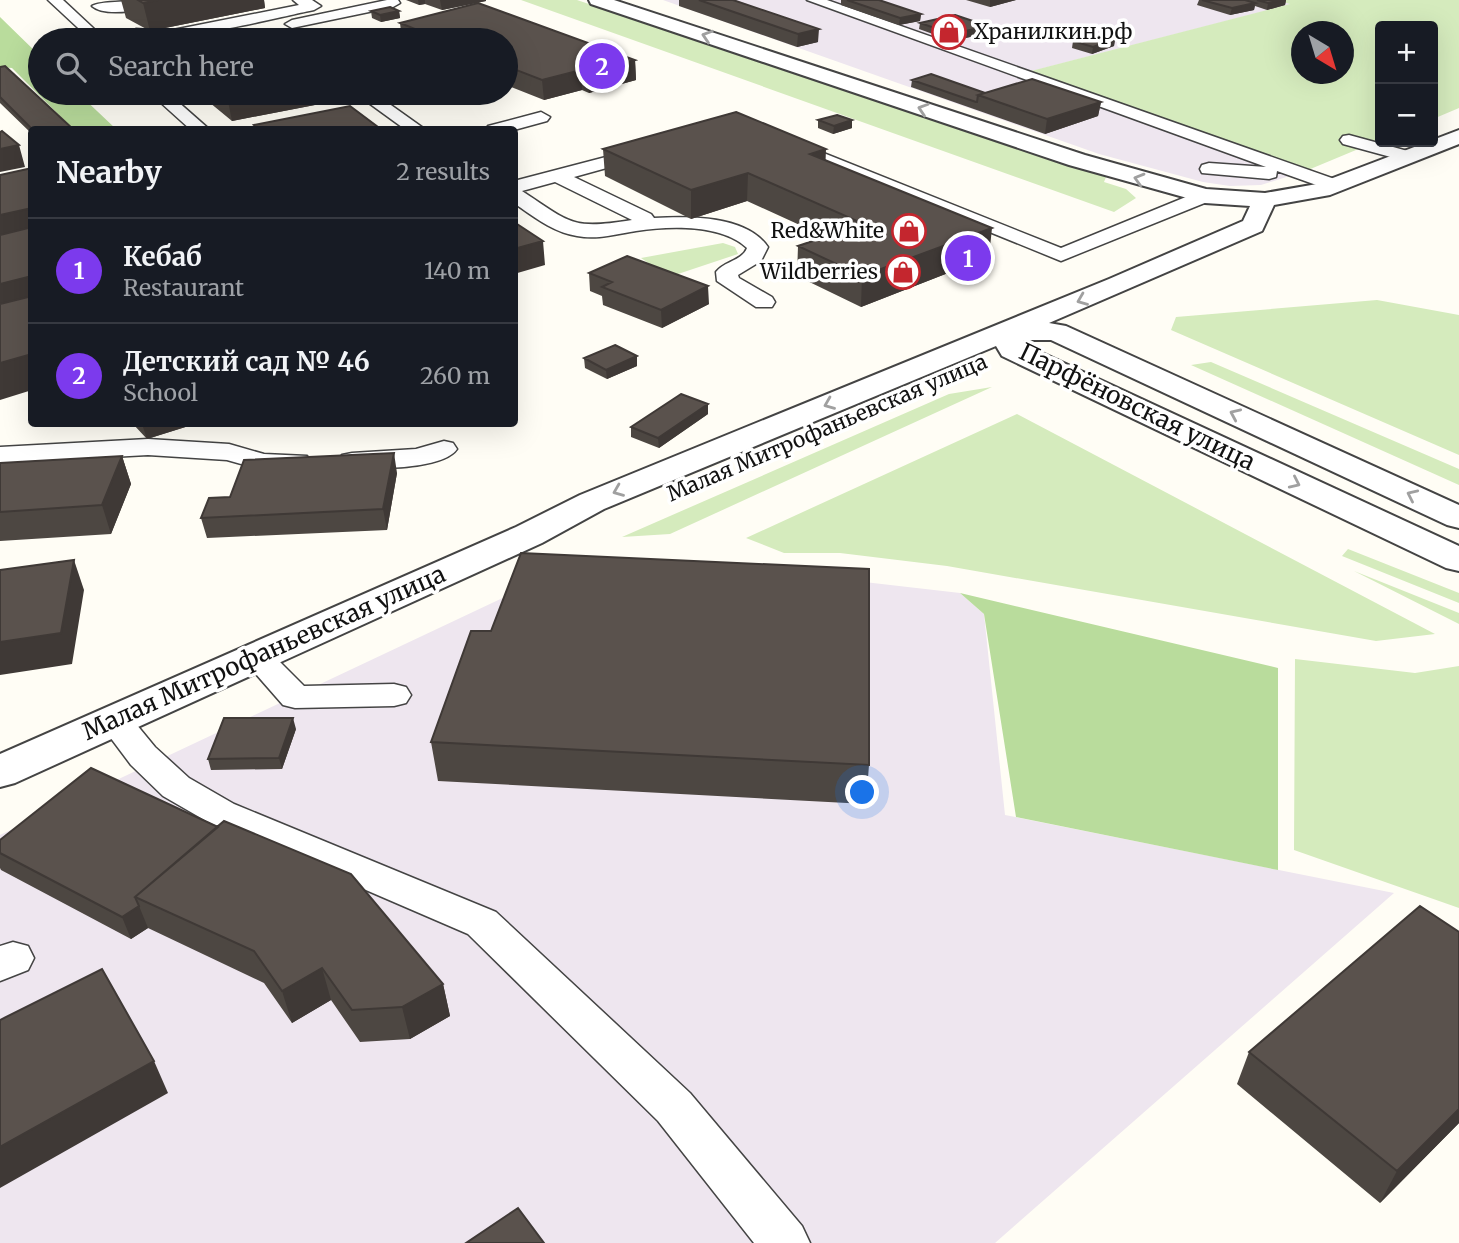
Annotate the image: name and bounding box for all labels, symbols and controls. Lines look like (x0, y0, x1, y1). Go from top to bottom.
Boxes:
shop icon: Хранилкин.рф (930, 13, 968, 51)
place label: Хранилкин.рф (974, 18, 1132, 45)
north arrow (1291, 21, 1354, 84)
map controls (1375, 21, 1438, 147)
button: + (1375, 21, 1438, 84)
search box (28, 28, 518, 105)
one-way arrow (701, 30, 713, 45)
pin: 2 (579, 40, 625, 92)
icon: search (52, 48, 90, 86)
text: Search here (108, 50, 254, 83)
button: − (1375, 84, 1438, 147)
one-way arrow (917, 102, 929, 117)
text: Nearby (56, 153, 162, 191)
text: 2 results (396, 157, 490, 186)
one-way arrow (1133, 172, 1145, 187)
shop icon: Red&White (890, 212, 928, 250)
place label: Red&White (771, 217, 884, 244)
pin: 1 (945, 232, 991, 284)
text: Кебаб (123, 240, 202, 273)
shop icon: Wildberries (884, 253, 922, 291)
text: 1 (74, 256, 84, 285)
text: 140 m (424, 256, 490, 285)
place label: Wildberries (759, 258, 878, 285)
text: Restaurant (123, 273, 244, 302)
one-way arrow (1077, 291, 1089, 305)
street label: Парфёновская улица (1014, 336, 1260, 477)
text: Детский сад № 46 (123, 345, 370, 378)
street label: Малая Митрофаньевская улица (663, 348, 991, 507)
text: 2 (72, 361, 86, 390)
text: 260 m (420, 361, 490, 390)
text: School (123, 378, 198, 407)
one-way arrow (823, 396, 836, 410)
one-way arrow (1230, 408, 1242, 422)
one-way arrow (1288, 475, 1300, 489)
one-way arrow (613, 483, 626, 497)
one-way arrow (1407, 489, 1419, 503)
street label: Малая Митрофаньевская улица (77, 558, 450, 747)
your location (845, 775, 879, 809)

